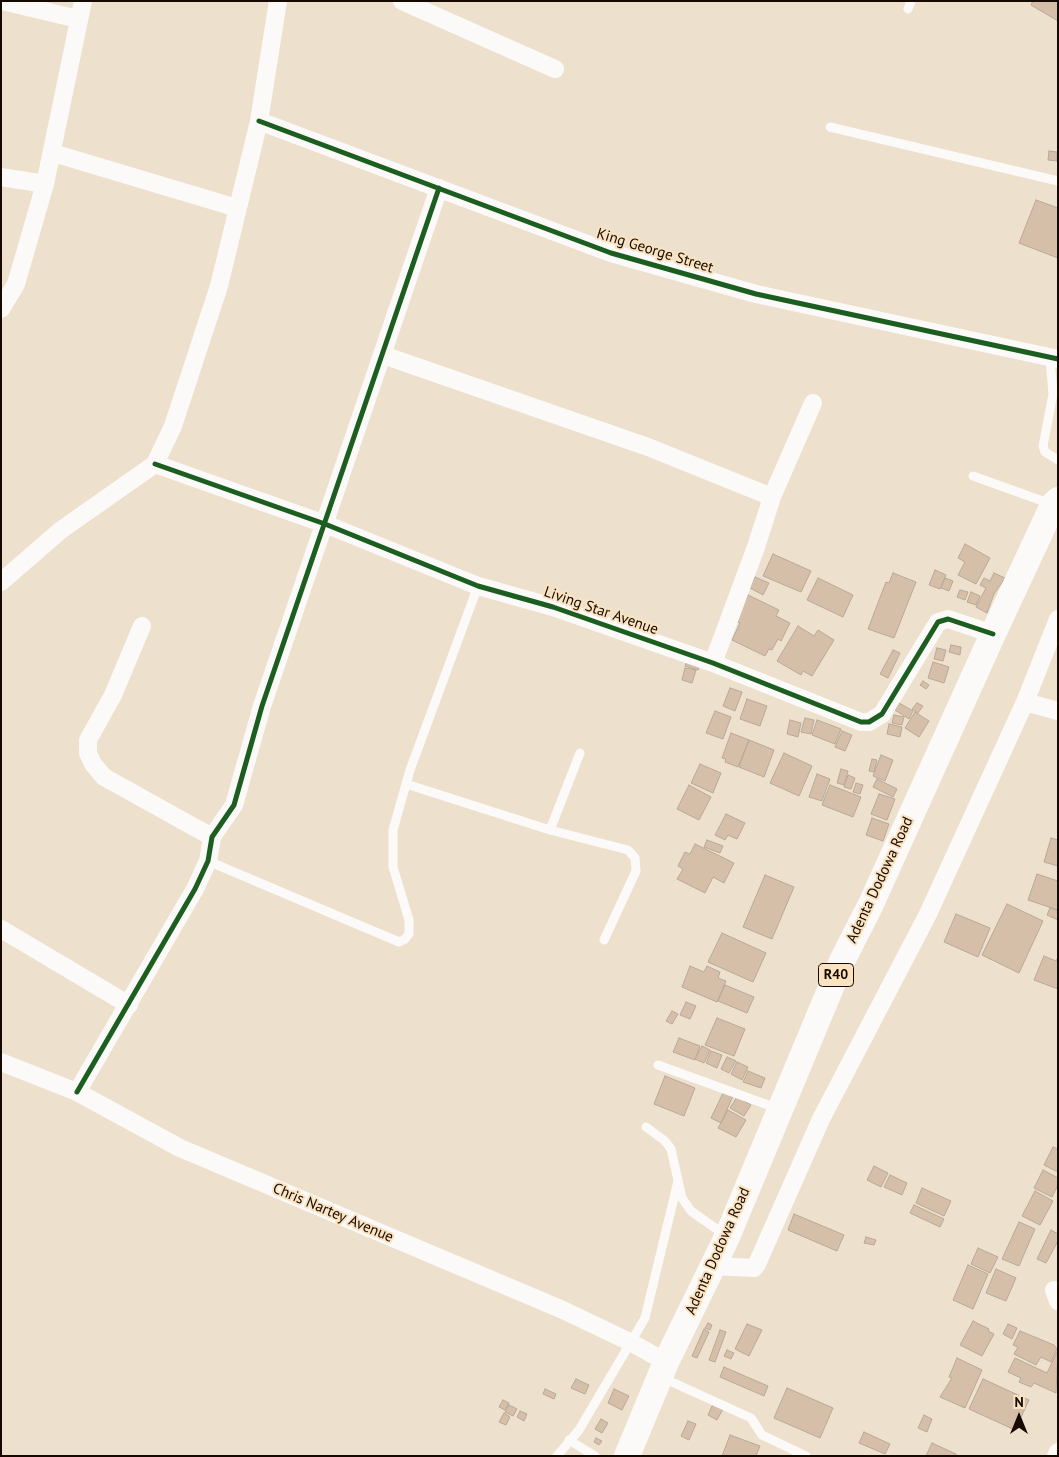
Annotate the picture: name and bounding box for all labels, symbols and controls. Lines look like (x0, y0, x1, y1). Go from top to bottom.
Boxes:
street label: King George Street (594, 225, 716, 277)
street label: Living Star Avenue (541, 583, 661, 639)
street label: Adenta Dodowa Road (843, 814, 917, 946)
road number: R40 (818, 964, 854, 986)
street label: Chris Nartey Avenue (270, 1179, 396, 1247)
street label: Adenta Dodowa Road (682, 1185, 754, 1317)
north arrow (994, 1392, 1044, 1442)
text: N (1014, 1393, 1024, 1411)

